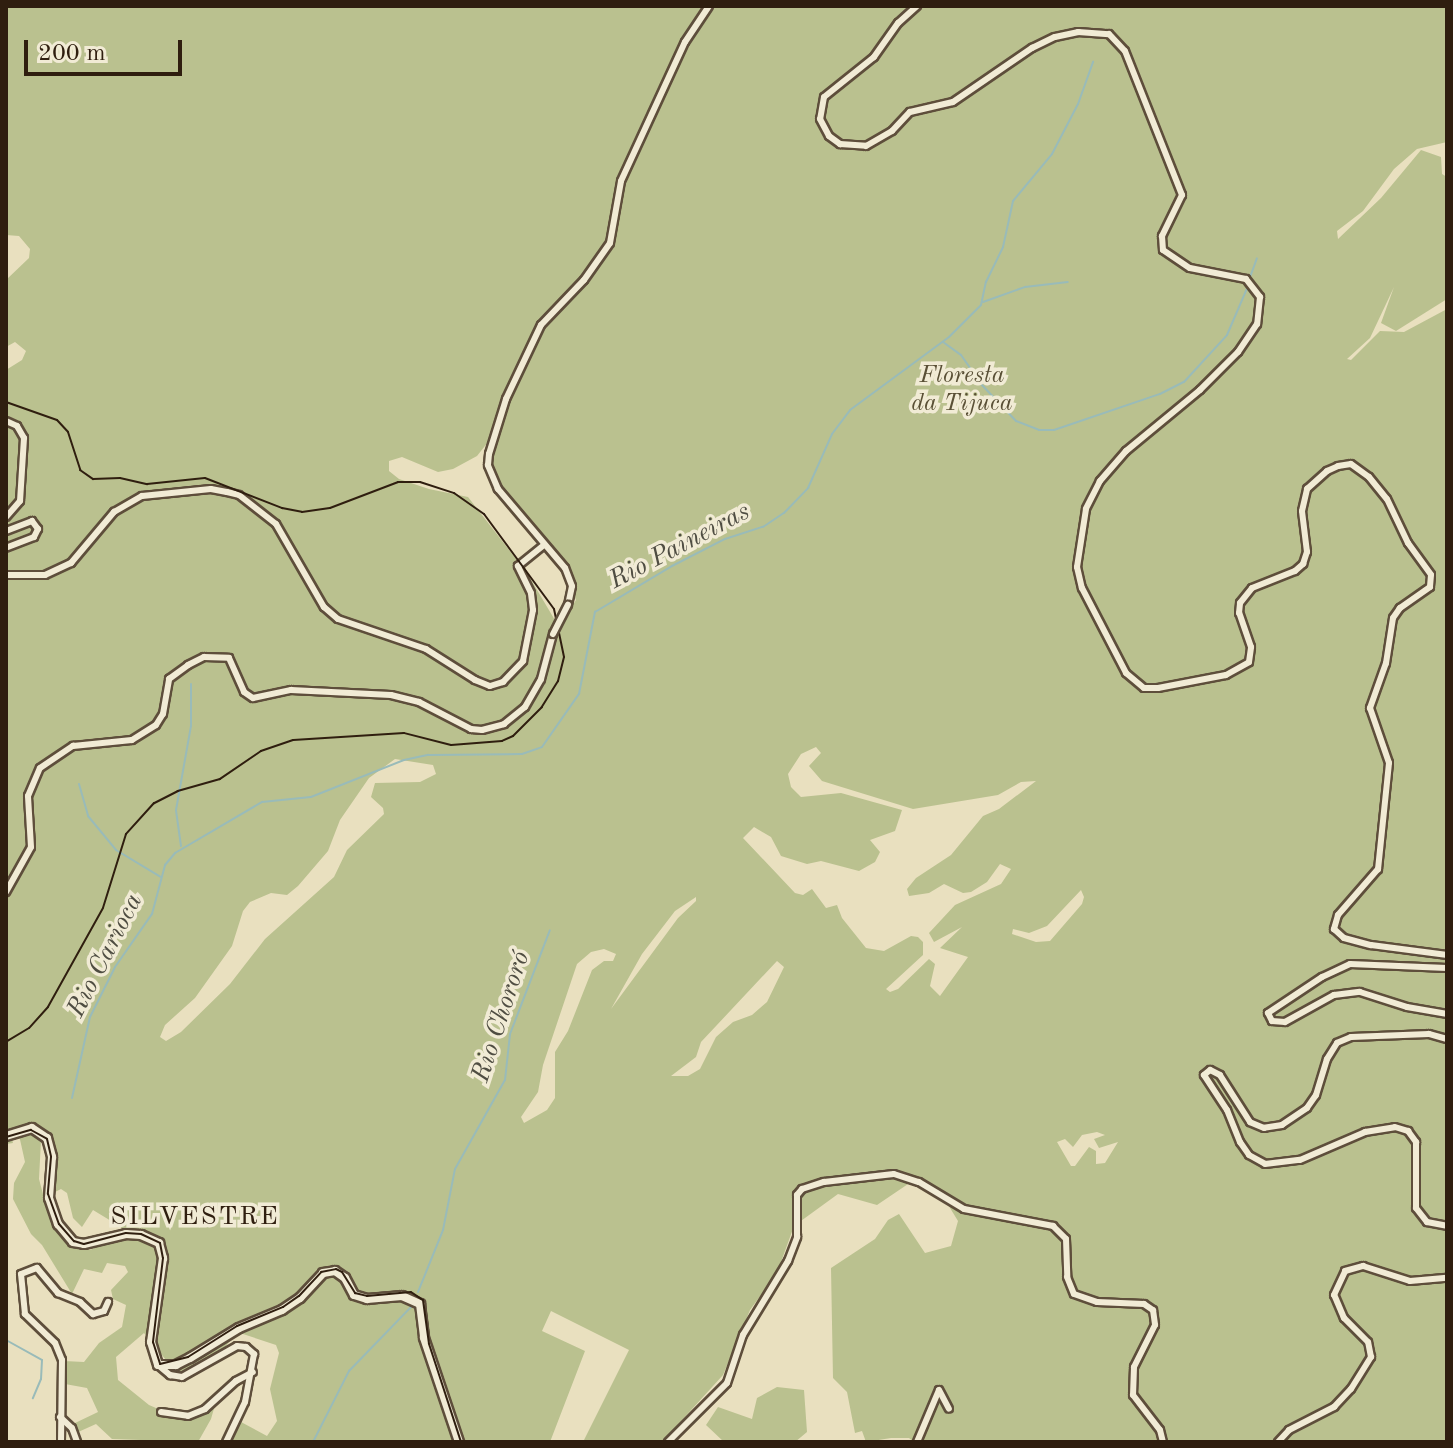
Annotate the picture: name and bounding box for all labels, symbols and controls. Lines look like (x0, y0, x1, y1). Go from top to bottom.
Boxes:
scale bar (28, 24, 186, 74)
text: 200 m (38, 42, 106, 66)
park label: Floresta da Tijuca (911, 363, 1013, 419)
water label: Rio Paineiras (604, 497, 756, 597)
water label: Rio Carioca (61, 889, 151, 1023)
water label: Rio Chororó (466, 948, 538, 1086)
district label: SILVESTRE (110, 1202, 280, 1234)

